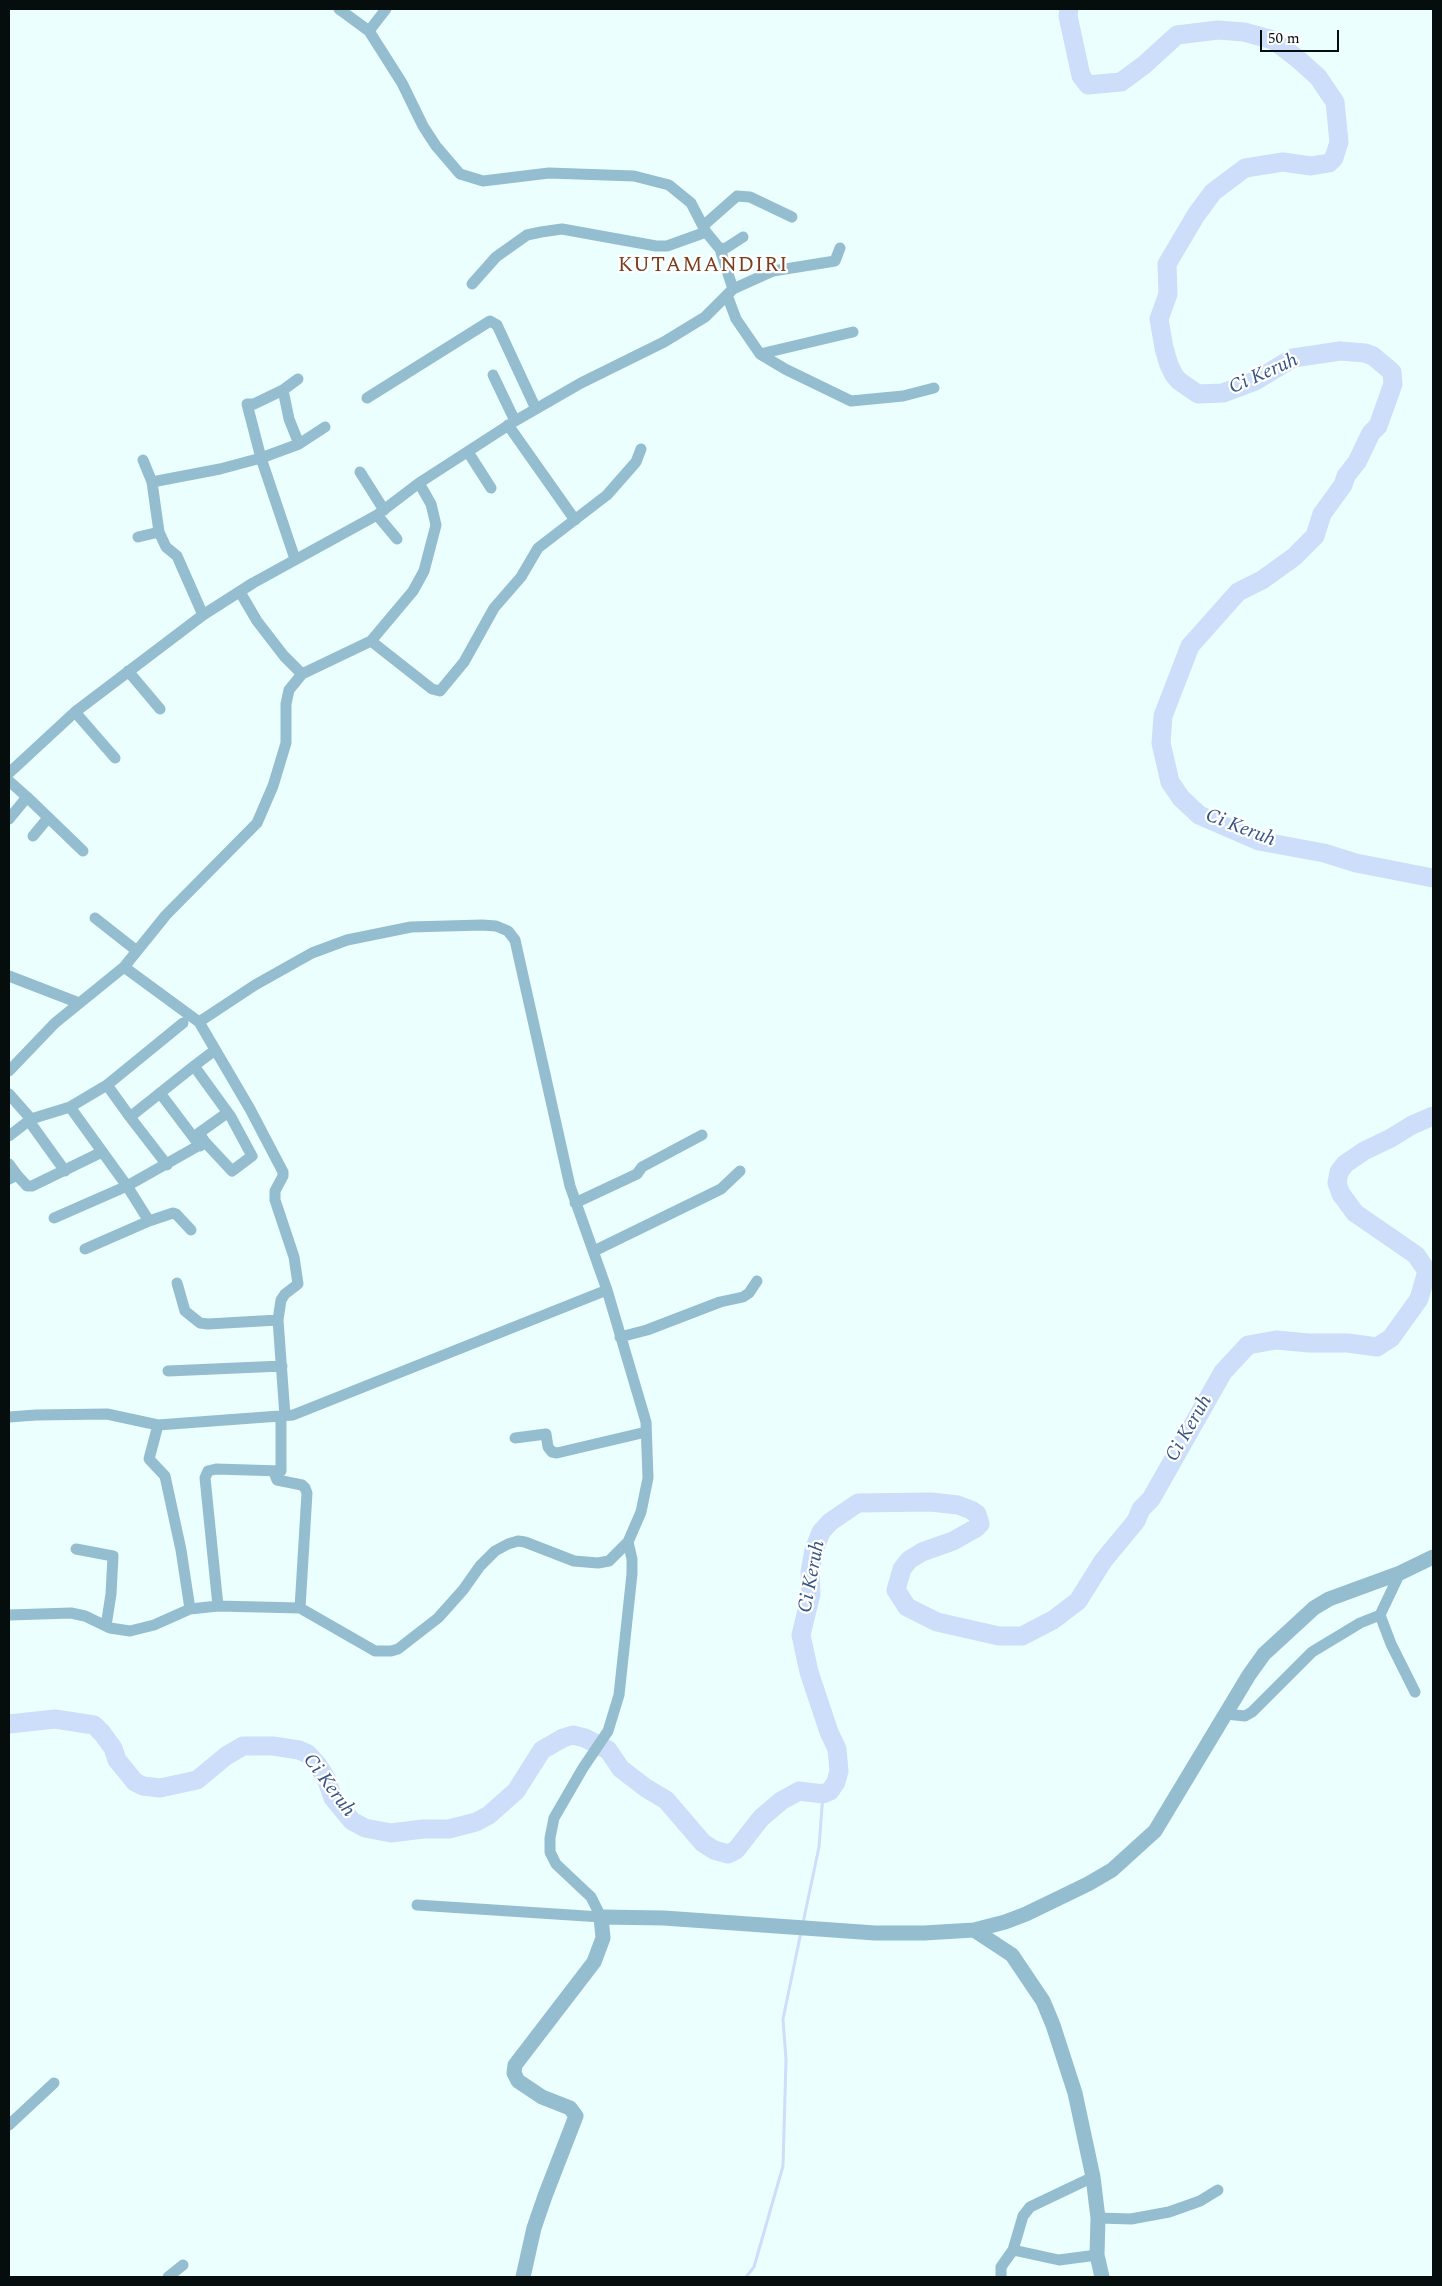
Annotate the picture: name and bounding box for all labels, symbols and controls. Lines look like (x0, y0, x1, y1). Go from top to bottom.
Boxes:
scale bar (1262, 20, 1341, 52)
text: 50 m (1268, 27, 1300, 50)
district label: KUTAMANDIRI (616, 254, 790, 280)
water label: Ci Keruh (1226, 349, 1302, 401)
water label: Ci Keruh (1202, 805, 1278, 853)
water label: Ci Keruh (1161, 1391, 1219, 1467)
water label: Ci Keruh (794, 1539, 832, 1615)
water label: Ci Keruh (296, 1750, 360, 1822)

